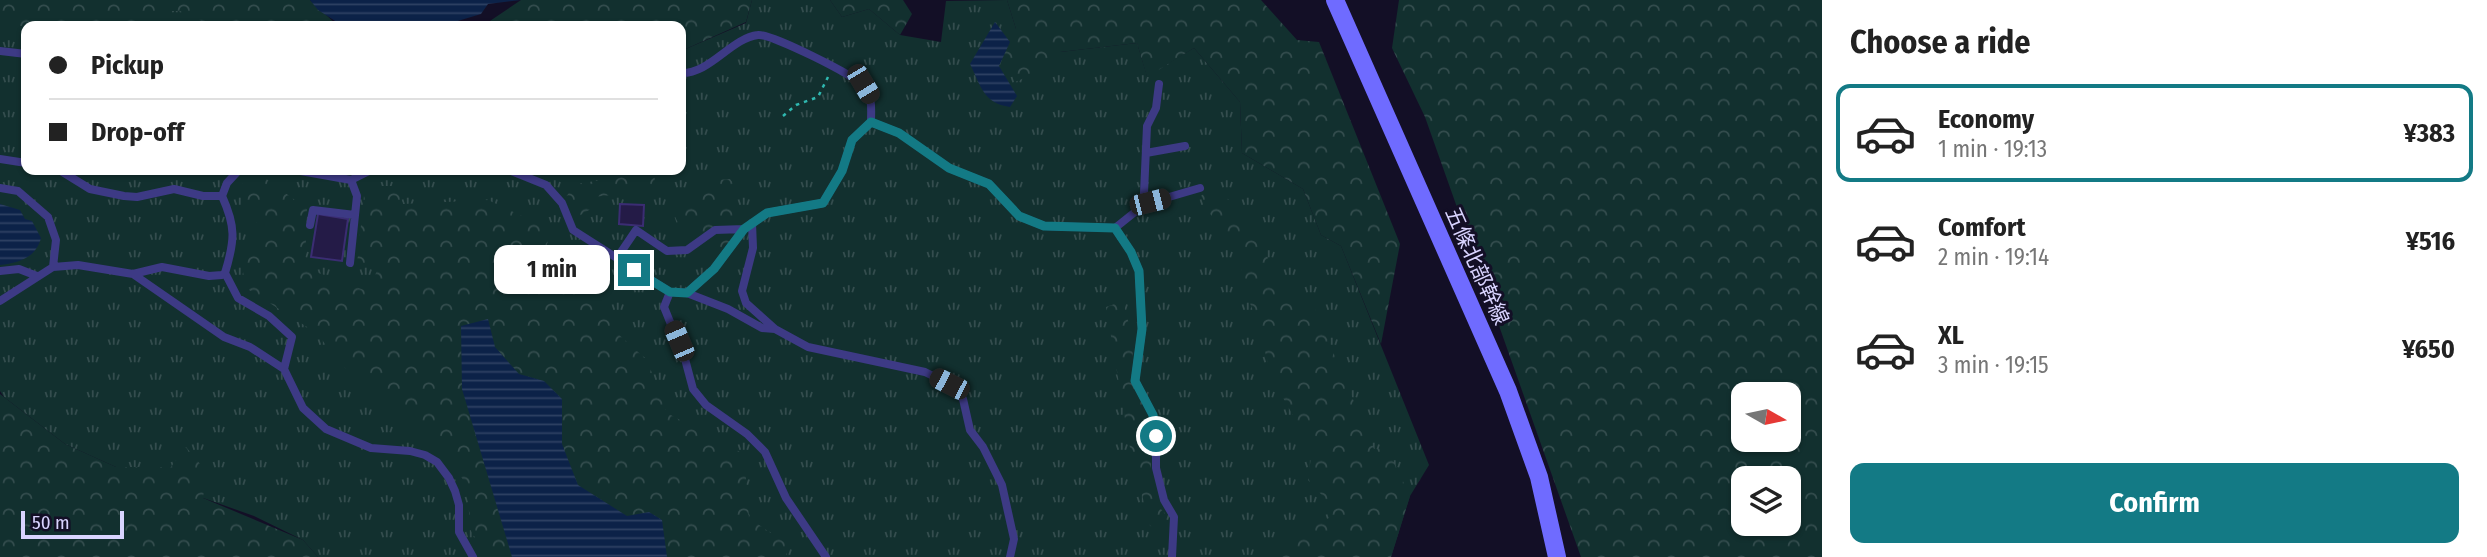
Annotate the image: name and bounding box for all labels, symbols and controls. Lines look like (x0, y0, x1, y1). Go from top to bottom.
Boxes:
text: Choose a ride (1850, 23, 2031, 61)
text: Pickup (91, 50, 164, 81)
car (844, 61, 883, 107)
icon: car (1854, 102, 1917, 165)
text: Economy (1938, 104, 2034, 135)
text: Drop-off (91, 117, 184, 148)
text: ¥383 (2403, 118, 2455, 149)
text: 1 min · 19:13 (1938, 135, 2047, 163)
car (1128, 187, 1173, 217)
street label: 五條北部幹線 (1439, 203, 1515, 329)
icon: car (1854, 210, 1917, 273)
text: Comfort (1938, 212, 2026, 243)
text: ¥516 (2406, 226, 2455, 257)
text: 2 min · 19:14 (1938, 243, 2049, 271)
callout: 1 min (494, 246, 610, 294)
route end (618, 254, 650, 286)
text: 1 min (527, 255, 577, 283)
car (662, 318, 697, 364)
icon: car (1854, 318, 1917, 381)
text: XL (1938, 320, 1964, 351)
text: ¥650 (2402, 334, 2455, 365)
text: 3 min · 19:15 (1938, 351, 2049, 379)
car (926, 365, 973, 403)
north arrow (1731, 382, 1801, 452)
map controls (1731, 382, 1801, 536)
route start (1140, 420, 1172, 452)
button: Confirm (1850, 463, 2459, 543)
button: layers (1731, 466, 1801, 536)
scale bar (21, 508, 124, 540)
text: 50 m (32, 511, 70, 534)

